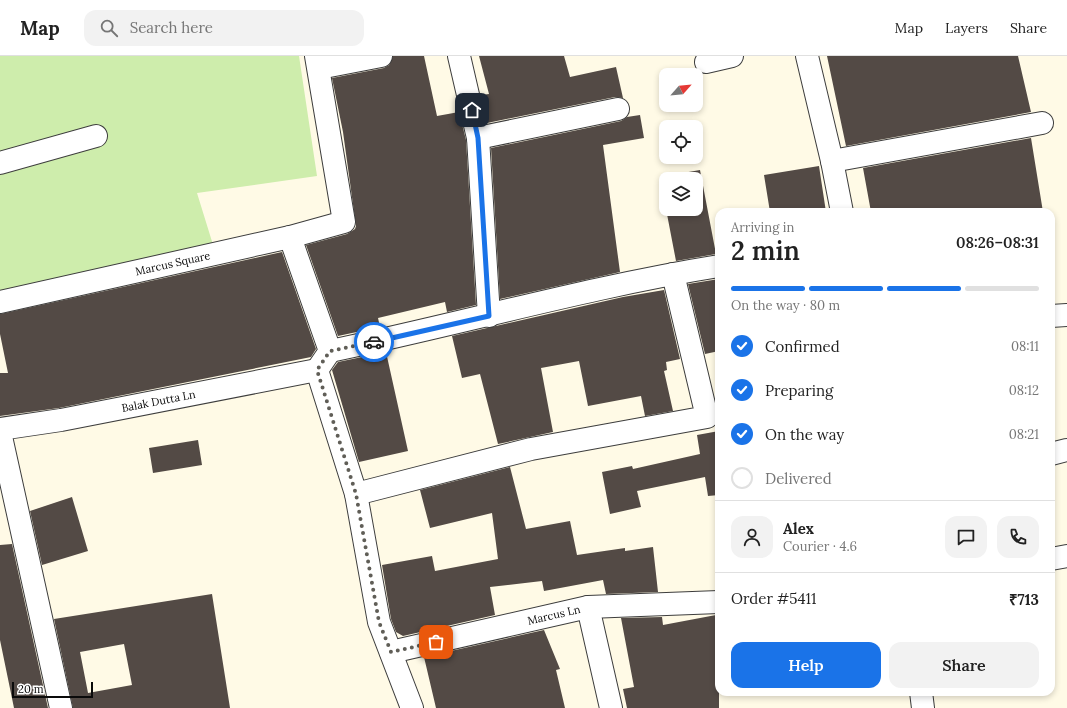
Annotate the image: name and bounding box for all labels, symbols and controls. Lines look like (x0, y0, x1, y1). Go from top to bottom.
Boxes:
search box (84, 10, 364, 46)
text: Map (20, 16, 60, 40)
icon: search (98, 17, 120, 39)
text: Search here (130, 18, 213, 37)
text: Map (895, 19, 923, 37)
text: Layers (945, 19, 988, 37)
text: Share (1010, 19, 1047, 37)
north arrow (659, 68, 703, 112)
map controls (659, 68, 703, 216)
pin (455, 93, 489, 127)
icon: home (461, 99, 483, 121)
button: locate (659, 120, 703, 164)
button: layers (659, 172, 703, 216)
text: Arriving in (731, 219, 794, 236)
text: 08:26–08:31 (956, 233, 1039, 252)
text: 2 min (731, 234, 800, 267)
street label: Marcus Square (134, 248, 212, 278)
text: On the way · 80 m (731, 297, 840, 314)
courier (354, 322, 394, 362)
icon: car (363, 331, 385, 353)
icon: check (731, 335, 753, 357)
text: Confirmed (765, 337, 840, 356)
text: 08:11 (1011, 338, 1039, 355)
icon: check (731, 379, 753, 401)
text: Preparing (765, 381, 833, 400)
text: 08:12 (1009, 382, 1039, 399)
street label: Balak Dutta Ln (120, 387, 197, 415)
icon: check (731, 423, 753, 445)
text: On the way (765, 425, 844, 444)
text: 08:21 (1009, 426, 1039, 443)
text: Delivered (765, 469, 832, 488)
button: person (731, 516, 773, 558)
button: chat (945, 516, 987, 558)
button: phone (997, 516, 1039, 558)
text: Alex (783, 519, 814, 538)
text: Courier · 4.6 (783, 538, 857, 555)
text: Order #5411 (731, 589, 817, 608)
text: ₹713 (1009, 590, 1039, 609)
street label: Marcus Ln (526, 602, 582, 628)
pin (419, 625, 453, 659)
icon: bag (425, 631, 447, 653)
button: Help (731, 642, 881, 688)
button: Share (889, 642, 1039, 688)
scale bar (12, 680, 93, 699)
text: 20 m (18, 682, 43, 696)

